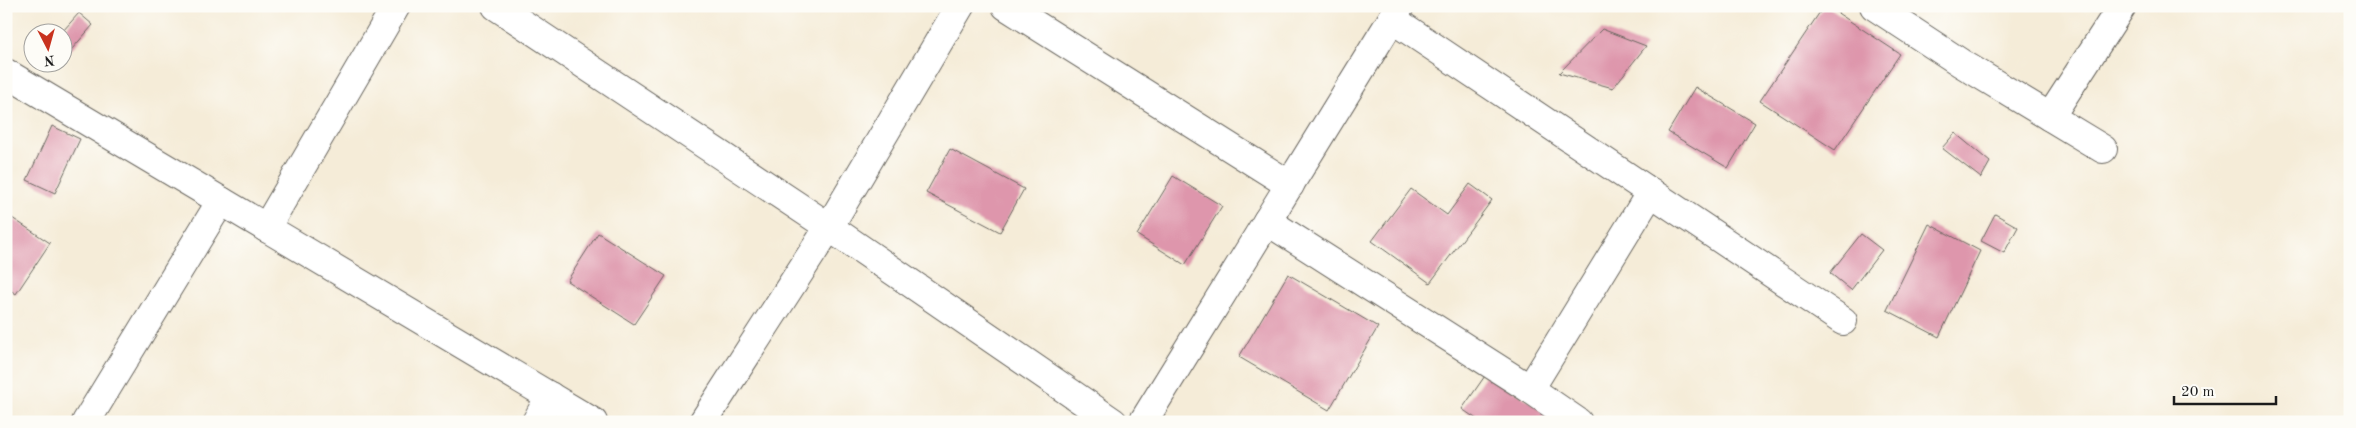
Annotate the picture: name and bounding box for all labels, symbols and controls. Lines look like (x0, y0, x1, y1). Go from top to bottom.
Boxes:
north arrow (22, 22, 72, 72)
text: N (43, 52, 55, 67)
scale bar (2174, 373, 2276, 405)
text: 20 m (2181, 385, 2215, 400)

